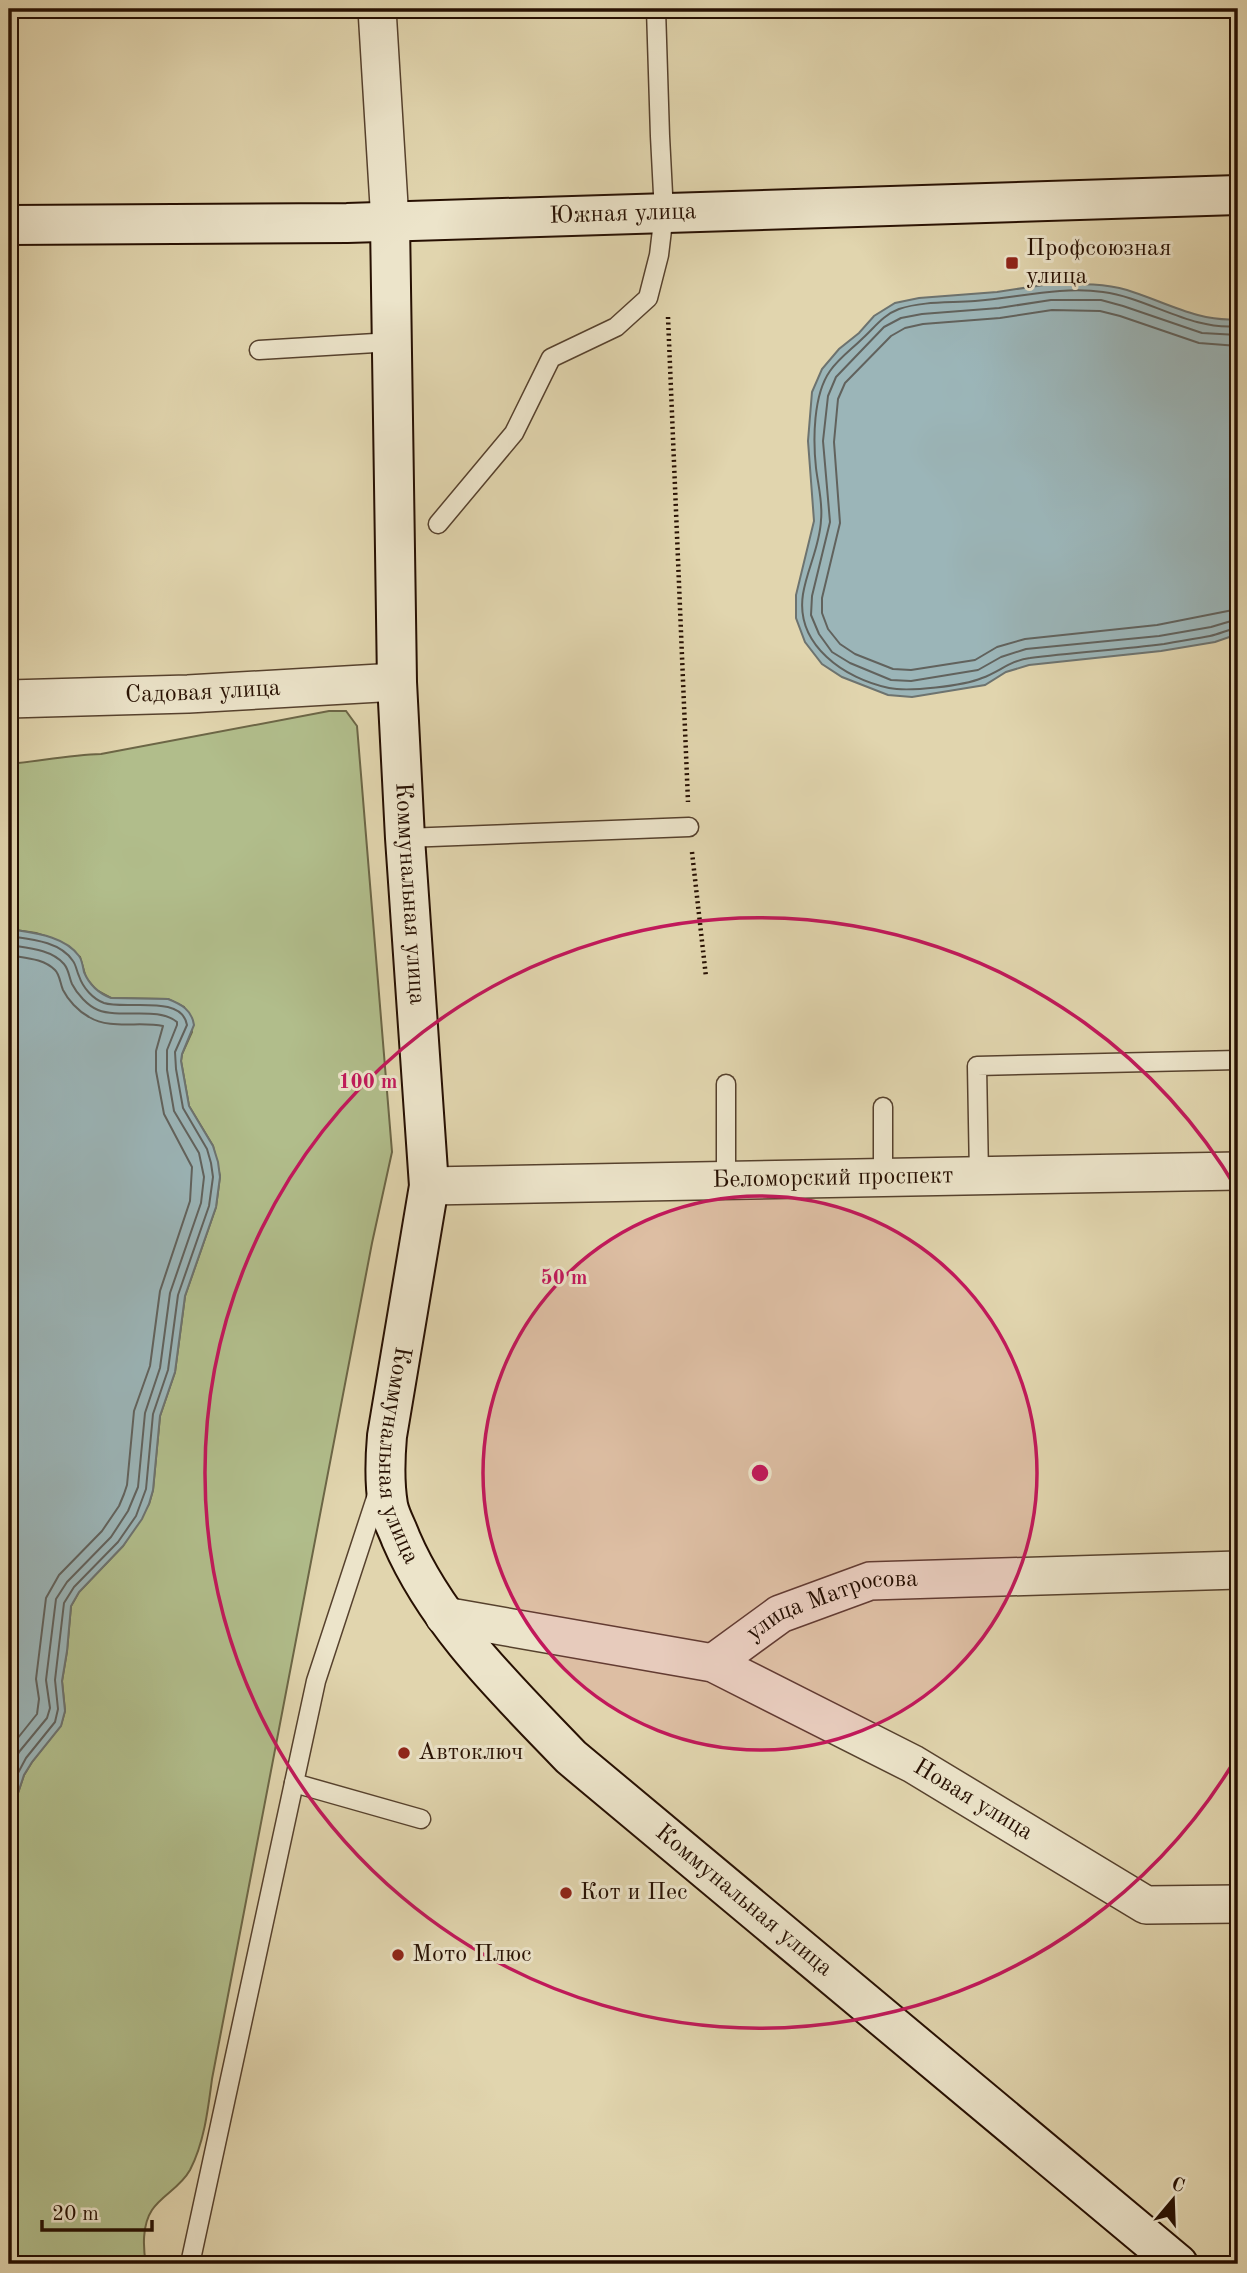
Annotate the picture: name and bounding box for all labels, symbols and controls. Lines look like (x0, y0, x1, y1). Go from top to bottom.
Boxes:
street label: Южная улица (549, 200, 697, 229)
place label: Профсоюзная улица (1026, 237, 1171, 289)
marker: Профсоюзная улица (1004, 255, 1020, 271)
street label: Садовая улица (125, 677, 281, 708)
street label: Коммунальная улица (390, 782, 428, 1006)
text: 100 m (338, 1072, 398, 1093)
street label: Беломорский проспект (712, 1164, 954, 1193)
text: 50 m (540, 1268, 588, 1289)
street label: Коммунальная улица (373, 1344, 423, 1568)
centre of rings (748, 1461, 772, 1485)
street label: улица Матросова (742, 1568, 918, 1646)
place label: Автоключ (418, 1741, 523, 1765)
marker: Автоключ (396, 1745, 412, 1761)
street label: Новая улица (909, 1755, 1037, 1845)
street label: Коммунальная улица (650, 1821, 837, 1982)
place label: Кот и Пес (580, 1881, 687, 1905)
marker: Кот и Пес (558, 1885, 574, 1901)
place label: Мото Плюс (412, 1943, 531, 1967)
marker: Мото Плюс (390, 1947, 406, 1963)
north arrow (1138, 2164, 1208, 2234)
text: С (1169, 2175, 1187, 2197)
scale bar (42, 2189, 152, 2233)
text: 20 m (52, 2204, 99, 2225)

